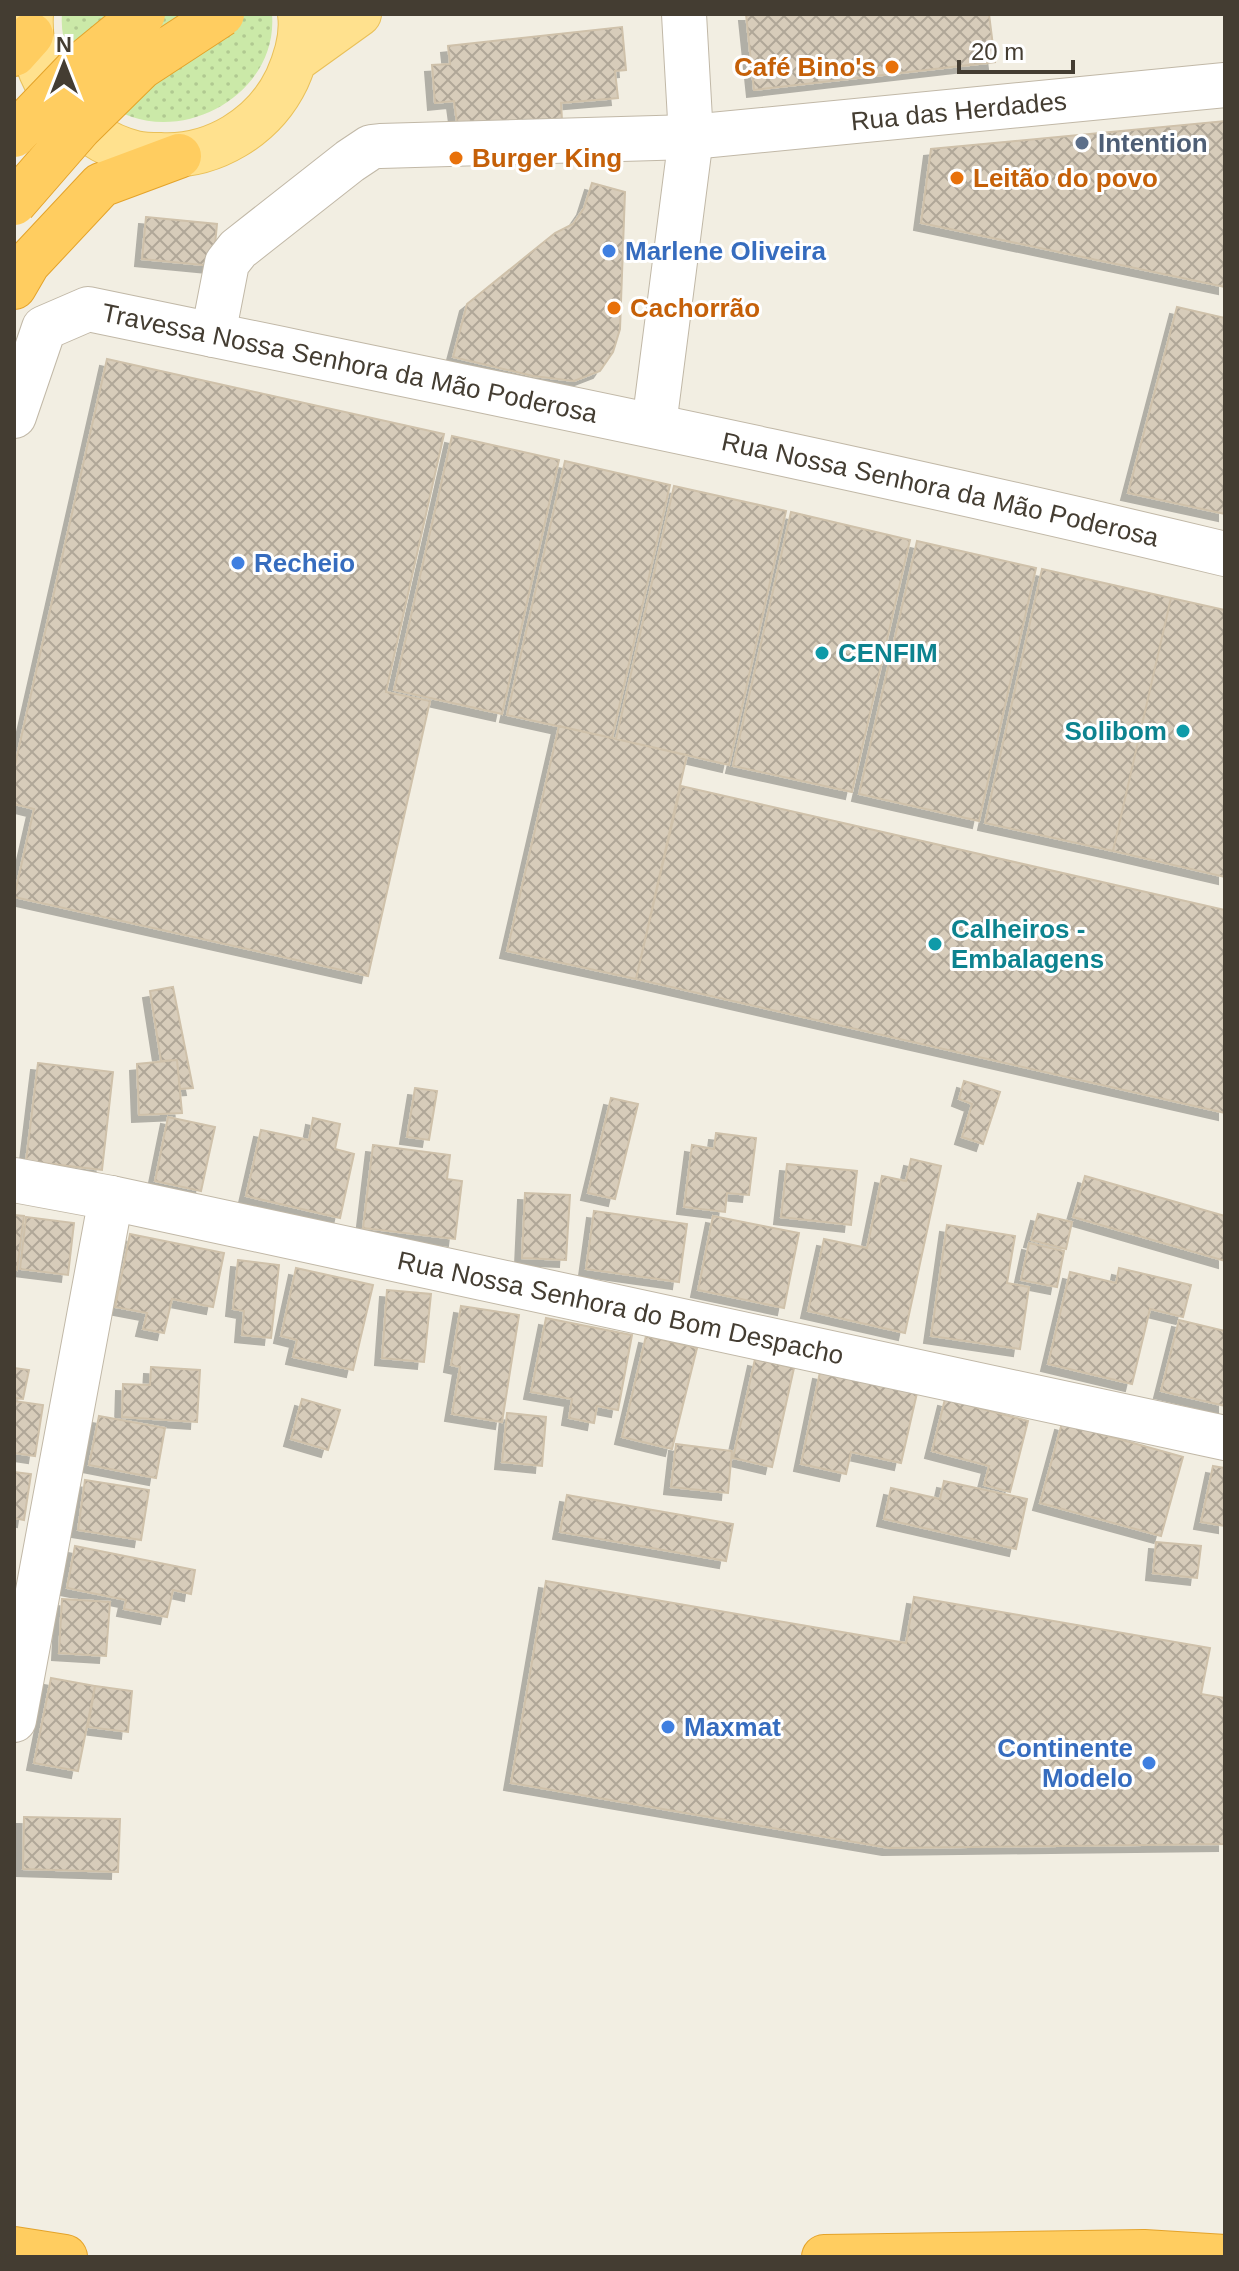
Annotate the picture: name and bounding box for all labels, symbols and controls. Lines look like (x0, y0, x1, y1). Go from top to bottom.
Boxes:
north arrow (24, 24, 104, 104)
scale bar (959, 24, 1073, 74)
text: N (56, 32, 72, 57)
text: 20 m (971, 38, 1024, 65)
place label: Café Bino's (734, 52, 876, 82)
marker: Café Bino's (883, 58, 901, 76)
street label: Rua das Herdades (849, 85, 1068, 136)
place label: Intention (1098, 128, 1208, 158)
marker: Intention (1073, 134, 1091, 152)
place label: Burger King (472, 143, 622, 173)
marker: Burger King (447, 149, 465, 167)
place label: Leitão do povo (973, 163, 1158, 193)
marker: Leitão do povo (948, 169, 966, 187)
place label: Marlene Oliveira (625, 236, 826, 266)
marker: Marlene Oliveira (600, 242, 618, 260)
place label: Cachorrão (630, 293, 760, 323)
street label: Travessa Nossa Senhora da Mão Poderosa (99, 297, 601, 429)
marker: Cachorrão (605, 299, 623, 317)
street label: Rua Nossa Senhora da Mão Poderosa (719, 426, 1162, 553)
place label: Recheio (254, 548, 355, 578)
marker: Recheio (229, 554, 247, 572)
place label: CENFIM (838, 638, 938, 668)
marker: CENFIM (813, 644, 831, 662)
place label: Solibom (1064, 716, 1167, 746)
marker: Solibom (1174, 722, 1192, 740)
place label: Calheiros - Embalagens (951, 914, 1104, 974)
marker: Calheiros - Embalagens (926, 935, 944, 953)
street label: Rua Nossa Senhora do Bom Despacho (395, 1245, 846, 1370)
place label: Maxmat (684, 1712, 781, 1742)
marker: Maxmat (659, 1718, 677, 1736)
place label: Continente Modelo (997, 1733, 1133, 1793)
marker: Continente Modelo (1140, 1754, 1158, 1772)

